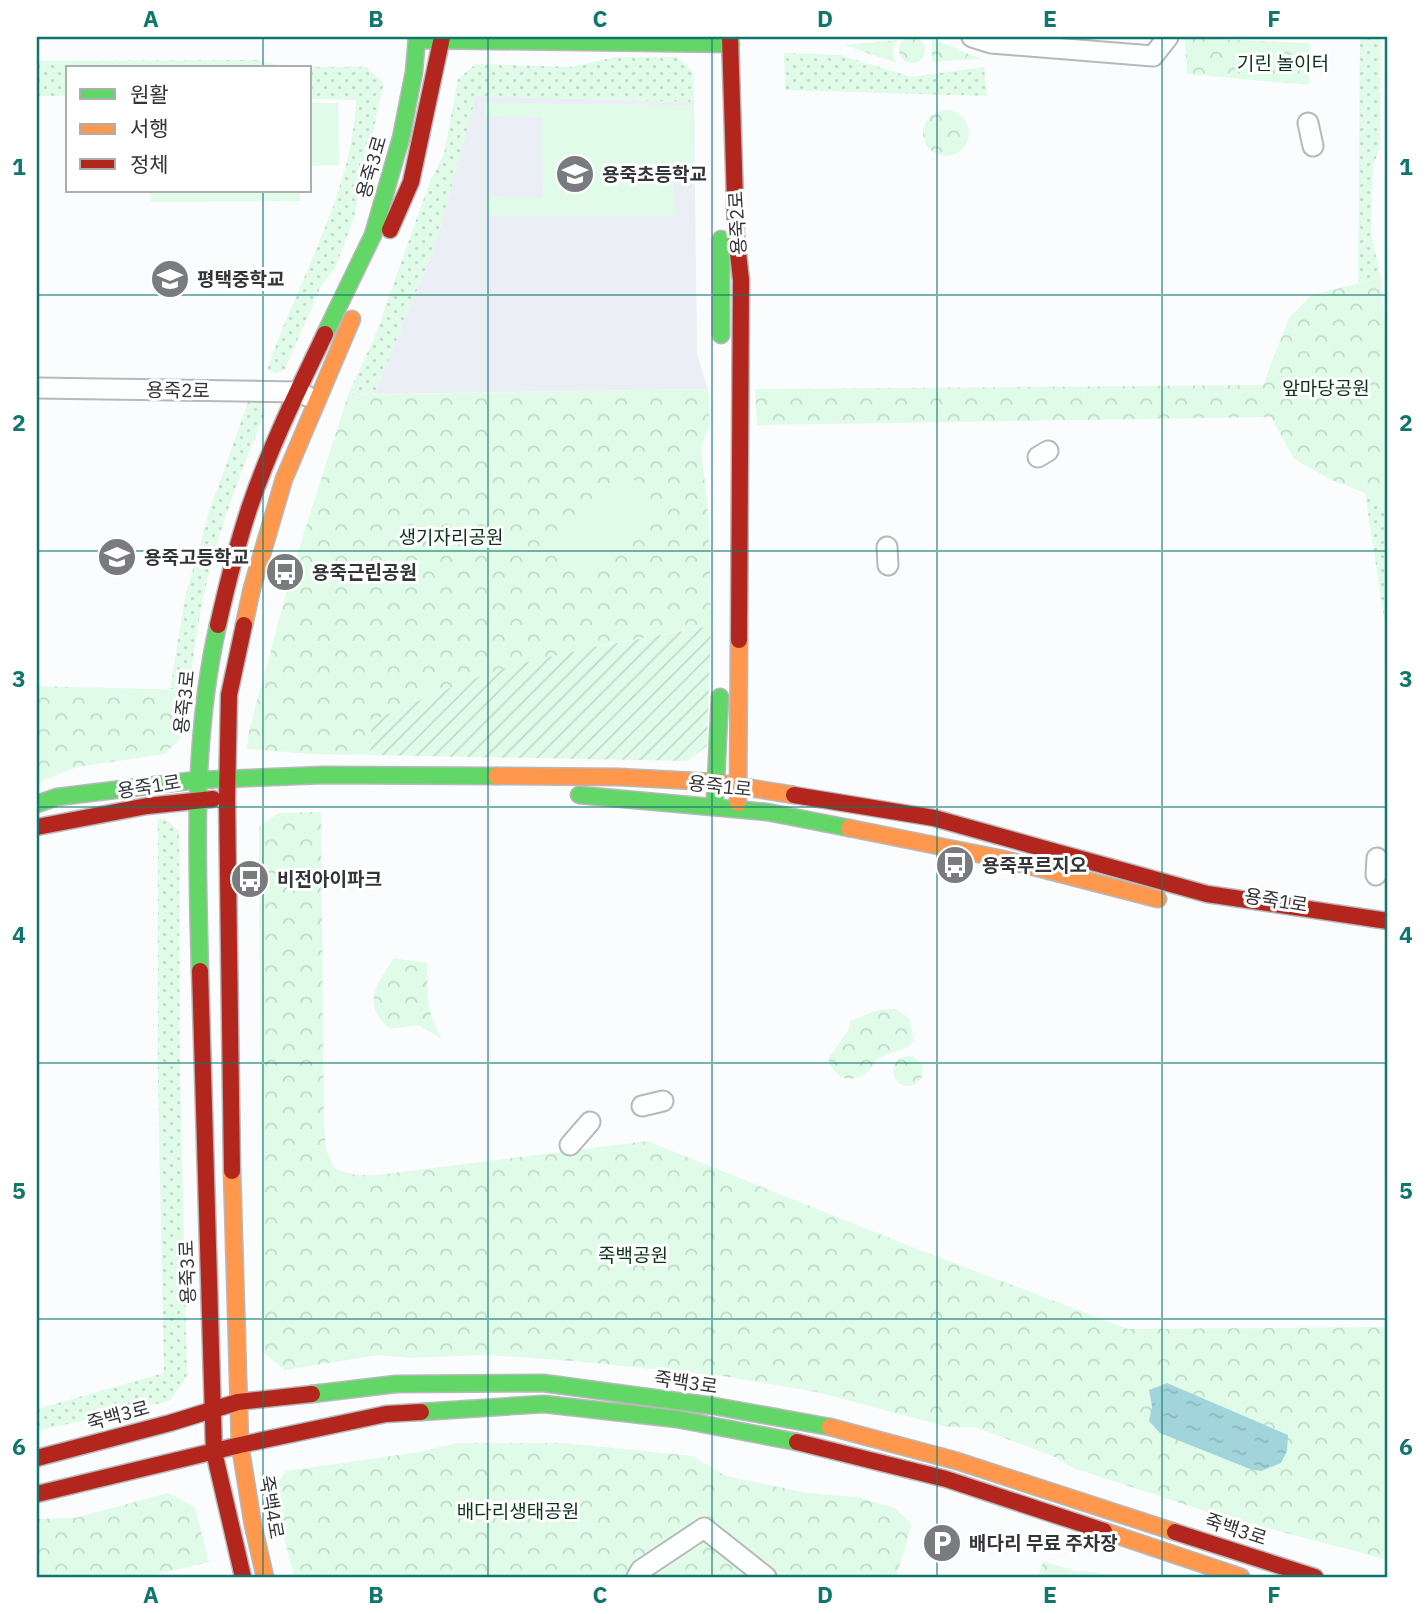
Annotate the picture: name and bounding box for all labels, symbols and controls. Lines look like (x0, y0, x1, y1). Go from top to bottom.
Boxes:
text: A (143, 3, 159, 33)
text: B (368, 3, 384, 33)
text: C (593, 3, 608, 33)
text: D (817, 3, 833, 33)
text: E (1043, 3, 1057, 33)
text: F (1267, 3, 1281, 33)
park label: 기린 놀이터 (1237, 51, 1329, 75)
legend (66, 66, 312, 192)
text: 원활 (130, 80, 169, 108)
text: 서행 (130, 114, 169, 142)
street label: 용죽3로 (351, 133, 391, 201)
text: 정체 (130, 150, 169, 178)
text: 1 (12, 151, 26, 181)
text: 1 (1399, 151, 1413, 181)
school or university icon: 용죽초등학교 (554, 153, 596, 195)
place label: 용죽초등학교 (602, 162, 707, 186)
street label: 용죽2로 (723, 190, 751, 256)
school or university icon: 평택중학교 (149, 258, 191, 300)
place label: 평택중학교 (197, 267, 284, 291)
park label: 앞마당공원 (1282, 376, 1370, 400)
street label: 용죽2로 (146, 377, 210, 403)
text: 2 (12, 407, 26, 437)
text: 2 (1399, 407, 1413, 437)
park label: 생기자리공원 (399, 525, 503, 549)
school or university icon: 용죽고등학교 (96, 536, 138, 578)
place label: 용죽고등학교 (144, 545, 249, 569)
bus stop icon: 용죽근린공원 (264, 551, 306, 593)
place label: 용죽근린공원 (312, 560, 417, 584)
text: 3 (12, 663, 26, 693)
text: 3 (1399, 663, 1413, 693)
street label: 용죽3로 (169, 669, 199, 735)
street label: 용죽1로 (116, 769, 182, 803)
street label: 용죽1로 (687, 771, 753, 801)
bus stop icon: 용죽푸르지오 (934, 844, 976, 886)
place label: 용죽푸르지오 (982, 853, 1087, 877)
bus stop icon: 비전아이파크 (229, 858, 271, 900)
place label: 비전아이파크 (277, 867, 382, 891)
street label: 용죽1로 (1243, 883, 1309, 917)
text: 4 (12, 919, 26, 949)
text: 4 (1399, 919, 1413, 949)
text: 5 (12, 1175, 26, 1205)
text: 5 (1399, 1175, 1413, 1205)
street label: 용죽3로 (174, 1240, 200, 1304)
park label: 죽백공원 (598, 1243, 668, 1267)
street label: 죽백3로 (653, 1366, 719, 1398)
street label: 죽백3로 (84, 1395, 152, 1435)
text: 6 (12, 1431, 26, 1461)
text: 6 (1399, 1431, 1413, 1461)
street label: 죽백4로 (255, 1473, 289, 1541)
park label: 배다리생태공원 (457, 1499, 579, 1523)
street label: 죽백3로 (1202, 1508, 1270, 1550)
parking icon: 배다리 무료 주차장 (921, 1522, 963, 1564)
place label: 배다리 무료 주차장 (969, 1531, 1118, 1555)
text: A (143, 1579, 159, 1609)
text: B (368, 1579, 384, 1609)
text: C (593, 1579, 608, 1609)
text: D (817, 1579, 833, 1609)
text: E (1043, 1579, 1057, 1609)
text: F (1267, 1579, 1281, 1609)

